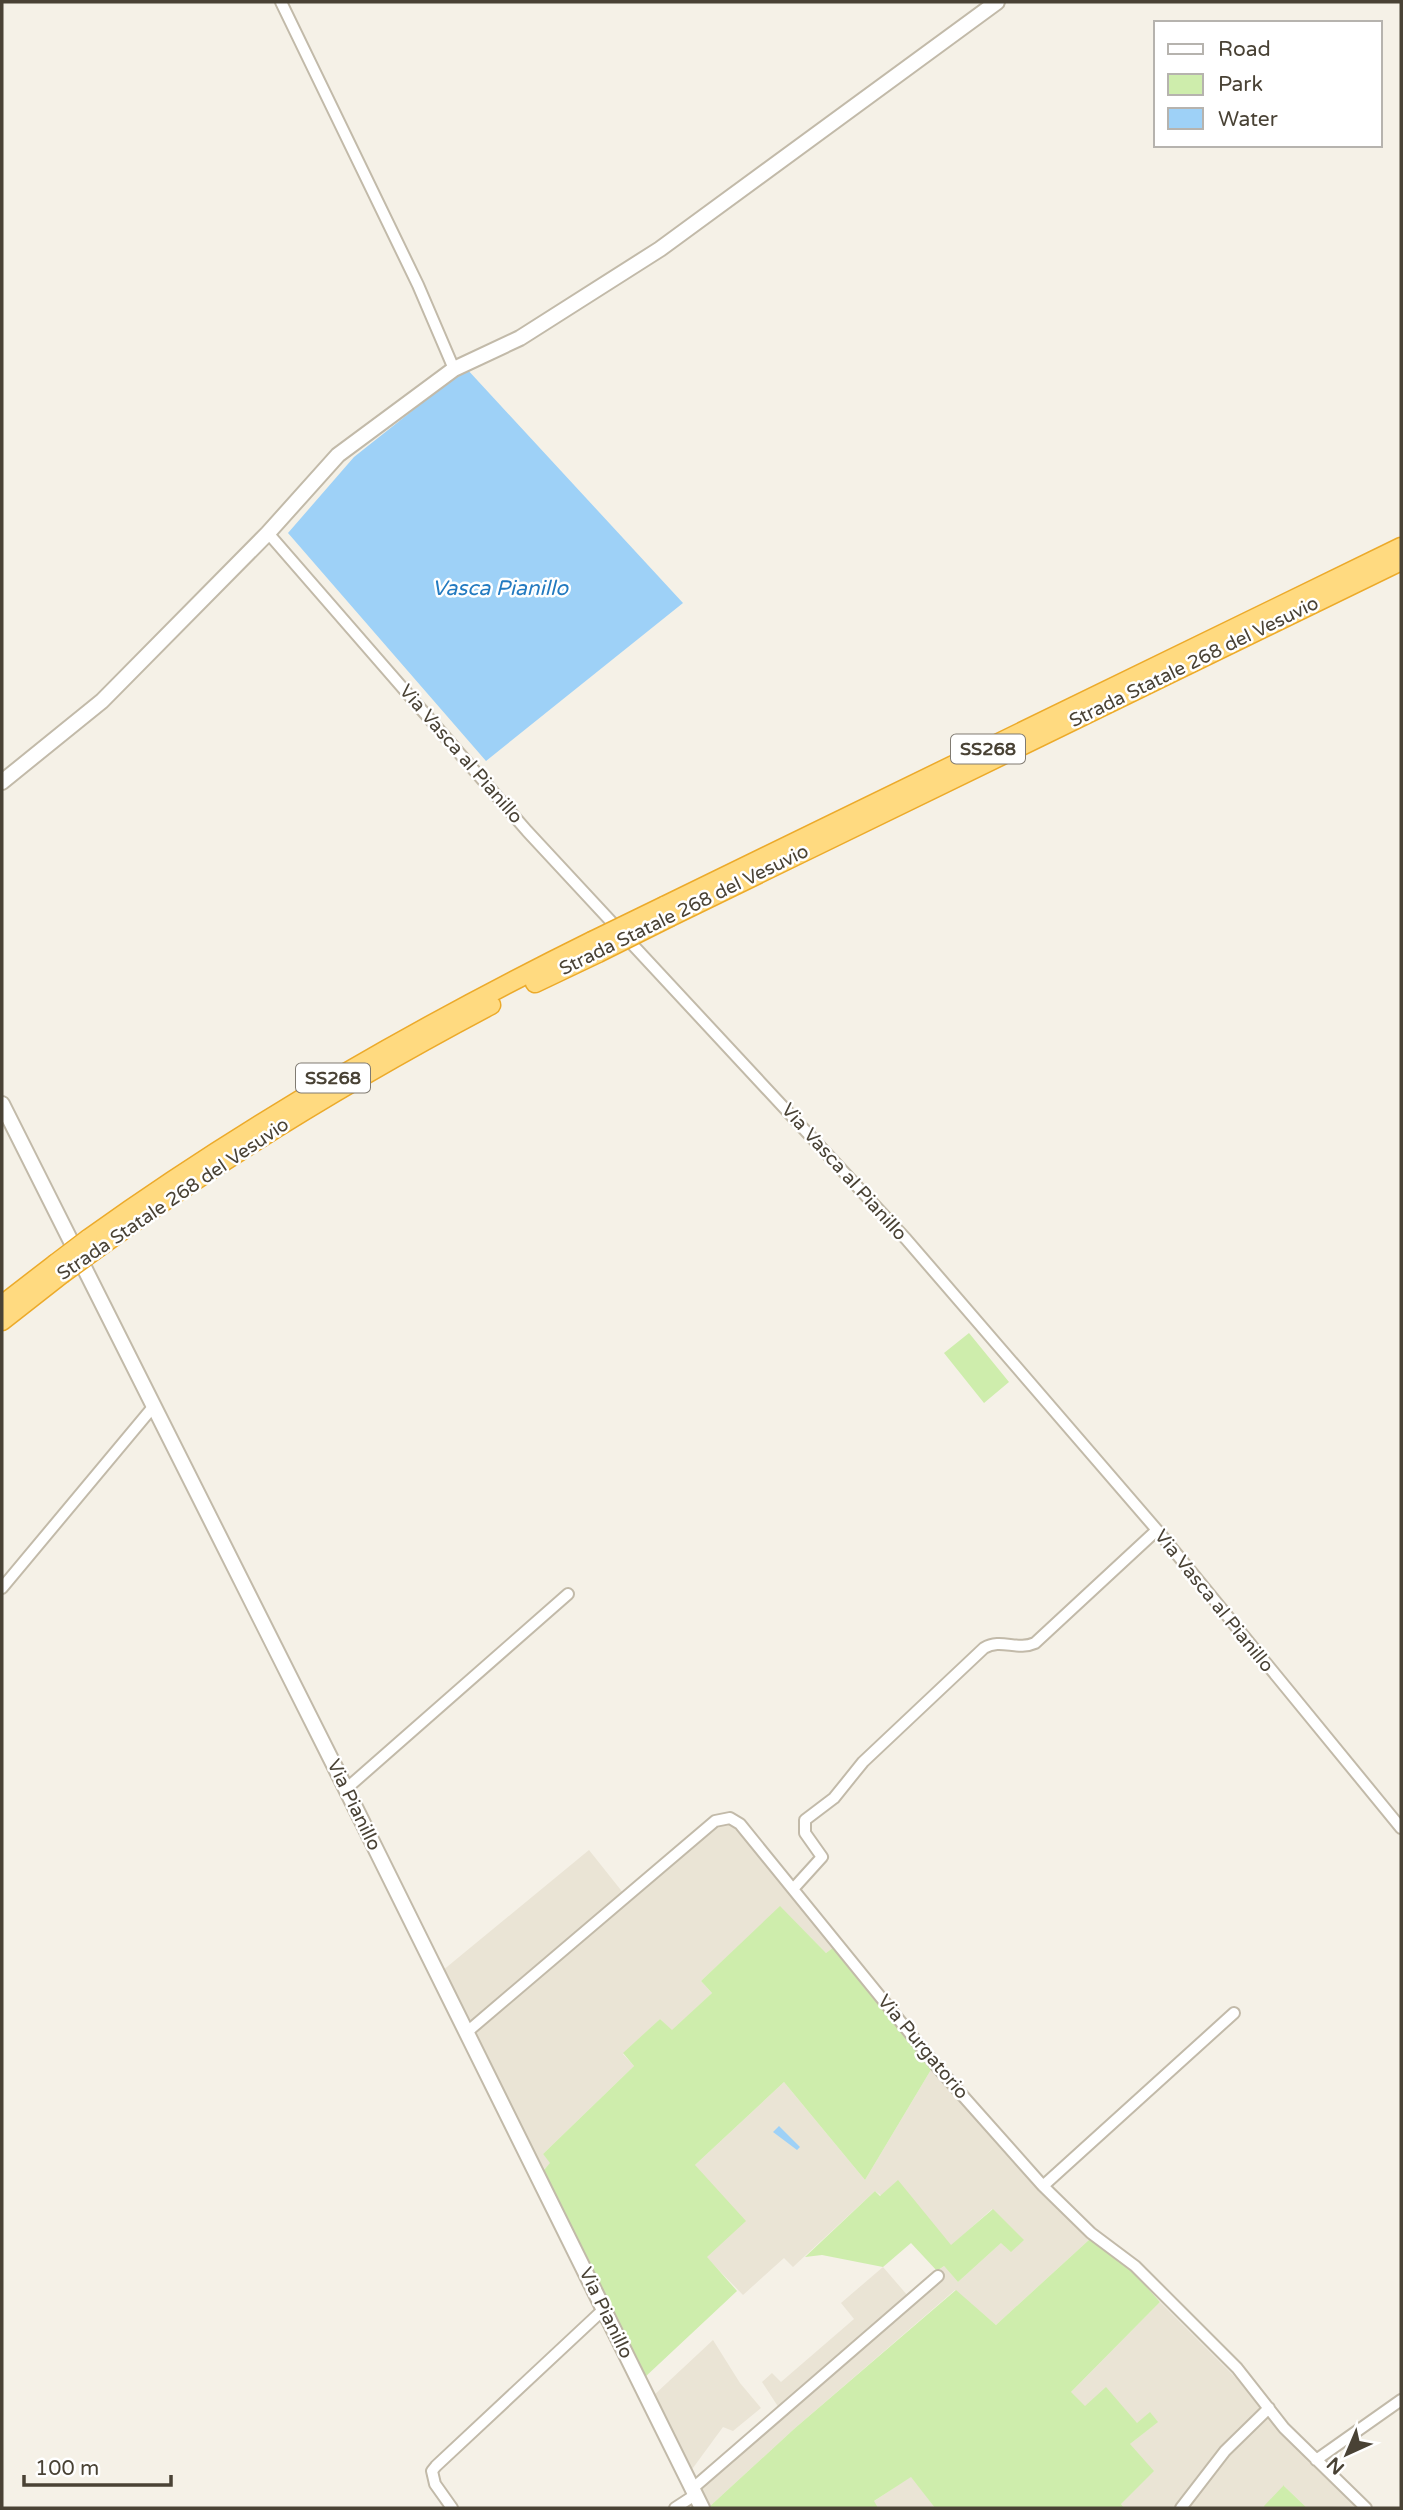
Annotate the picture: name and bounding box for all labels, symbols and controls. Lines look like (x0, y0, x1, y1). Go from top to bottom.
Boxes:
legend (1154, 21, 1382, 147)
text: Road (1218, 37, 1271, 62)
text: Park (1218, 72, 1263, 97)
text: Water (1218, 107, 1278, 132)
water label: Vasca Pianillo (432, 576, 569, 601)
street label: Strada Statale 268 del Vesuvio (1066, 592, 1322, 732)
street label: Via Vasca al Pianillo (395, 680, 527, 828)
road number: SS268 (951, 734, 1025, 764)
street label: Strada Statale 268 del Vesuvio (556, 840, 812, 980)
road number: SS268 (296, 1064, 370, 1092)
street label: Via Vasca al Pianillo (777, 1099, 911, 1245)
street label: Strada Statale 268 del Vesuvio (53, 1113, 293, 1285)
street label: Via Vasca al Pianillo (1150, 1525, 1278, 1677)
street label: Via Pianillo (322, 1756, 386, 1854)
street label: Via Purgatorio (873, 1990, 973, 2104)
street label: Via Pianillo (574, 2264, 638, 2362)
north arrow (1312, 2419, 1382, 2489)
scale bar (24, 2444, 172, 2488)
text: N (1323, 2452, 1349, 2479)
text: 100 m (35, 2456, 99, 2481)

